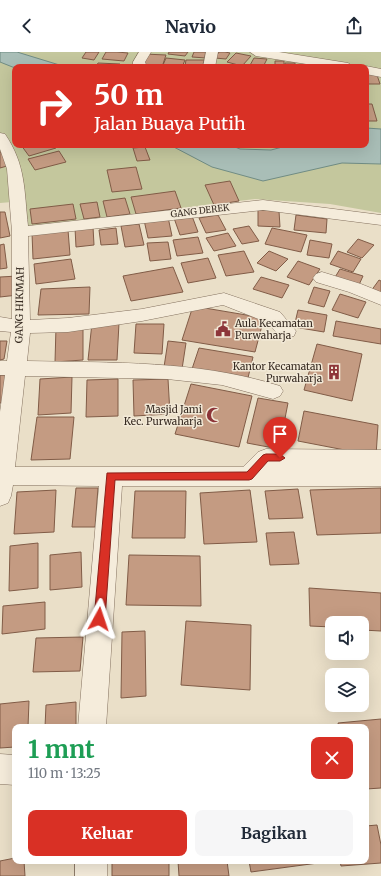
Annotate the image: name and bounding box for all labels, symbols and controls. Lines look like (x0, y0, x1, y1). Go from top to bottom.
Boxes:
icon: back (16, 15, 38, 37)
text: Navio (165, 15, 216, 38)
icon: share (343, 15, 365, 37)
text: 50 m (94, 77, 163, 113)
icon: right (28, 80, 80, 132)
text: Jalan Buaya Putih (94, 112, 246, 135)
street label: GANG DEREK (170, 201, 231, 220)
street label: GANG HIKMAH (12, 267, 27, 343)
place label: Aula Kecamatan Purwaharja (234, 317, 313, 342)
public building icon: Aula Kecamatan Purwaharja (214, 320, 232, 338)
place label: Kantor Kecamatan Purwaharja (233, 360, 323, 385)
building icon: Kantor Kecamatan Purwaharja (325, 363, 343, 381)
place label: Masjid Jami Kec. Purwaharja (124, 403, 203, 428)
mosque icon: Masjid Jami Kec. Purwaharja (205, 406, 223, 424)
pin (263, 417, 297, 458)
icon: arrive (269, 423, 291, 445)
position arrow (78, 598, 120, 640)
map controls (325, 616, 369, 712)
button: sound (325, 616, 369, 660)
button: layers (325, 668, 369, 712)
text: 1 mnt (28, 734, 95, 765)
button: close (311, 737, 353, 779)
text: 110 m · 13:25 (28, 765, 101, 782)
button: Keluar (28, 810, 187, 856)
button: Bagikan (195, 810, 353, 856)

